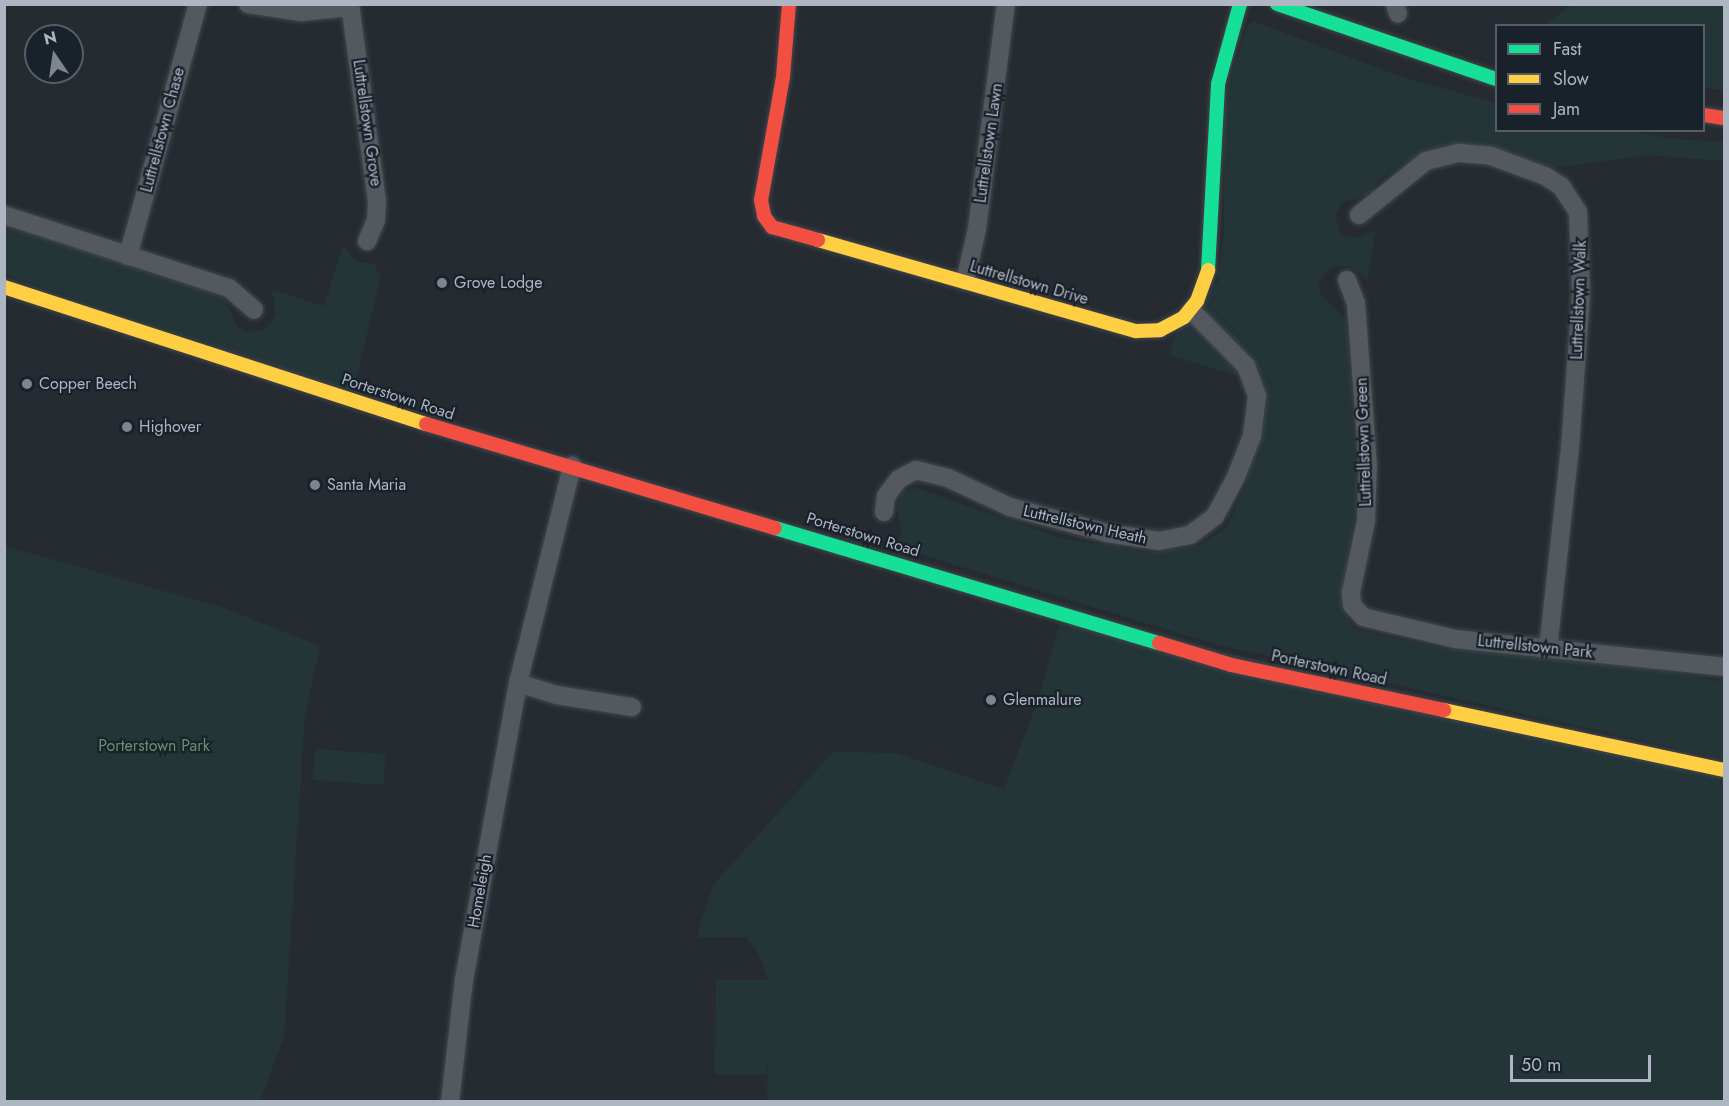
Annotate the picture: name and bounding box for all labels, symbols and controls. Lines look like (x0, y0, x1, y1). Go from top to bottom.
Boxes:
north arrow (24, 24, 84, 84)
legend (1495, 24, 1705, 132)
text: N (42, 25, 59, 51)
text: Fast (1553, 36, 1582, 62)
street label: Luttrellstown Grove (349, 58, 385, 188)
street label: Luttrellstown Chase (137, 65, 189, 195)
text: Slow (1553, 66, 1589, 92)
street label: Luttrellstown Lawn (971, 82, 1007, 204)
text: Jam (1553, 96, 1580, 122)
street label: Luttrellstown Walk (1567, 240, 1591, 360)
street label: Luttrellstown Drive (968, 257, 1090, 309)
place label: Grove Lodge (454, 273, 542, 293)
marker: Grove Lodge (435, 276, 449, 290)
street label: Porterstown Road (339, 370, 457, 424)
place label: Copper Beech (39, 374, 137, 394)
marker: Copper Beech (20, 377, 34, 391)
street label: Luttrellstown Green (1352, 377, 1376, 507)
place label: Highover (139, 417, 201, 437)
marker: Highover (120, 420, 134, 434)
place label: Santa Maria (327, 475, 406, 495)
marker: Santa Maria (308, 478, 322, 492)
street label: Luttrellstown Heath (1021, 501, 1149, 549)
street label: Porterstown Road (804, 509, 922, 561)
street label: Luttrellstown Park (1477, 631, 1593, 663)
street label: Porterstown Road (1270, 646, 1388, 690)
place label: Glenmalure (1003, 690, 1081, 710)
marker: Glenmalure (984, 693, 998, 707)
park label: Porterstown Park (98, 736, 210, 756)
street label: Homeleigh (464, 853, 496, 929)
scale bar (1513, 1043, 1654, 1081)
text: 50 m (1521, 1052, 1561, 1078)

